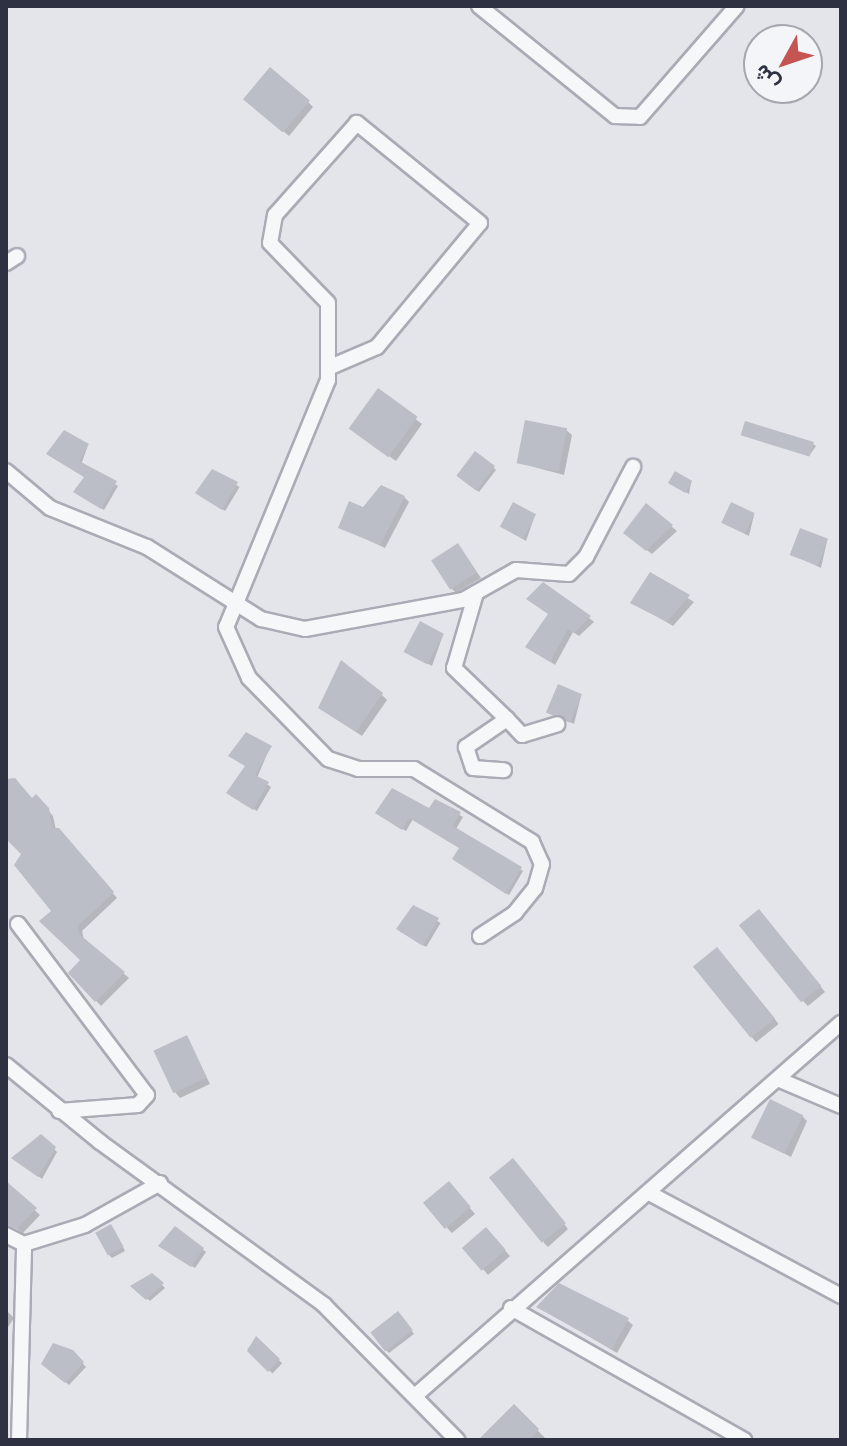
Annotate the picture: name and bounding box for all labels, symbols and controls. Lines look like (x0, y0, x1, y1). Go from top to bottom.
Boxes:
north arrow (743, 24, 823, 104)
text: ش (748, 60, 785, 97)

